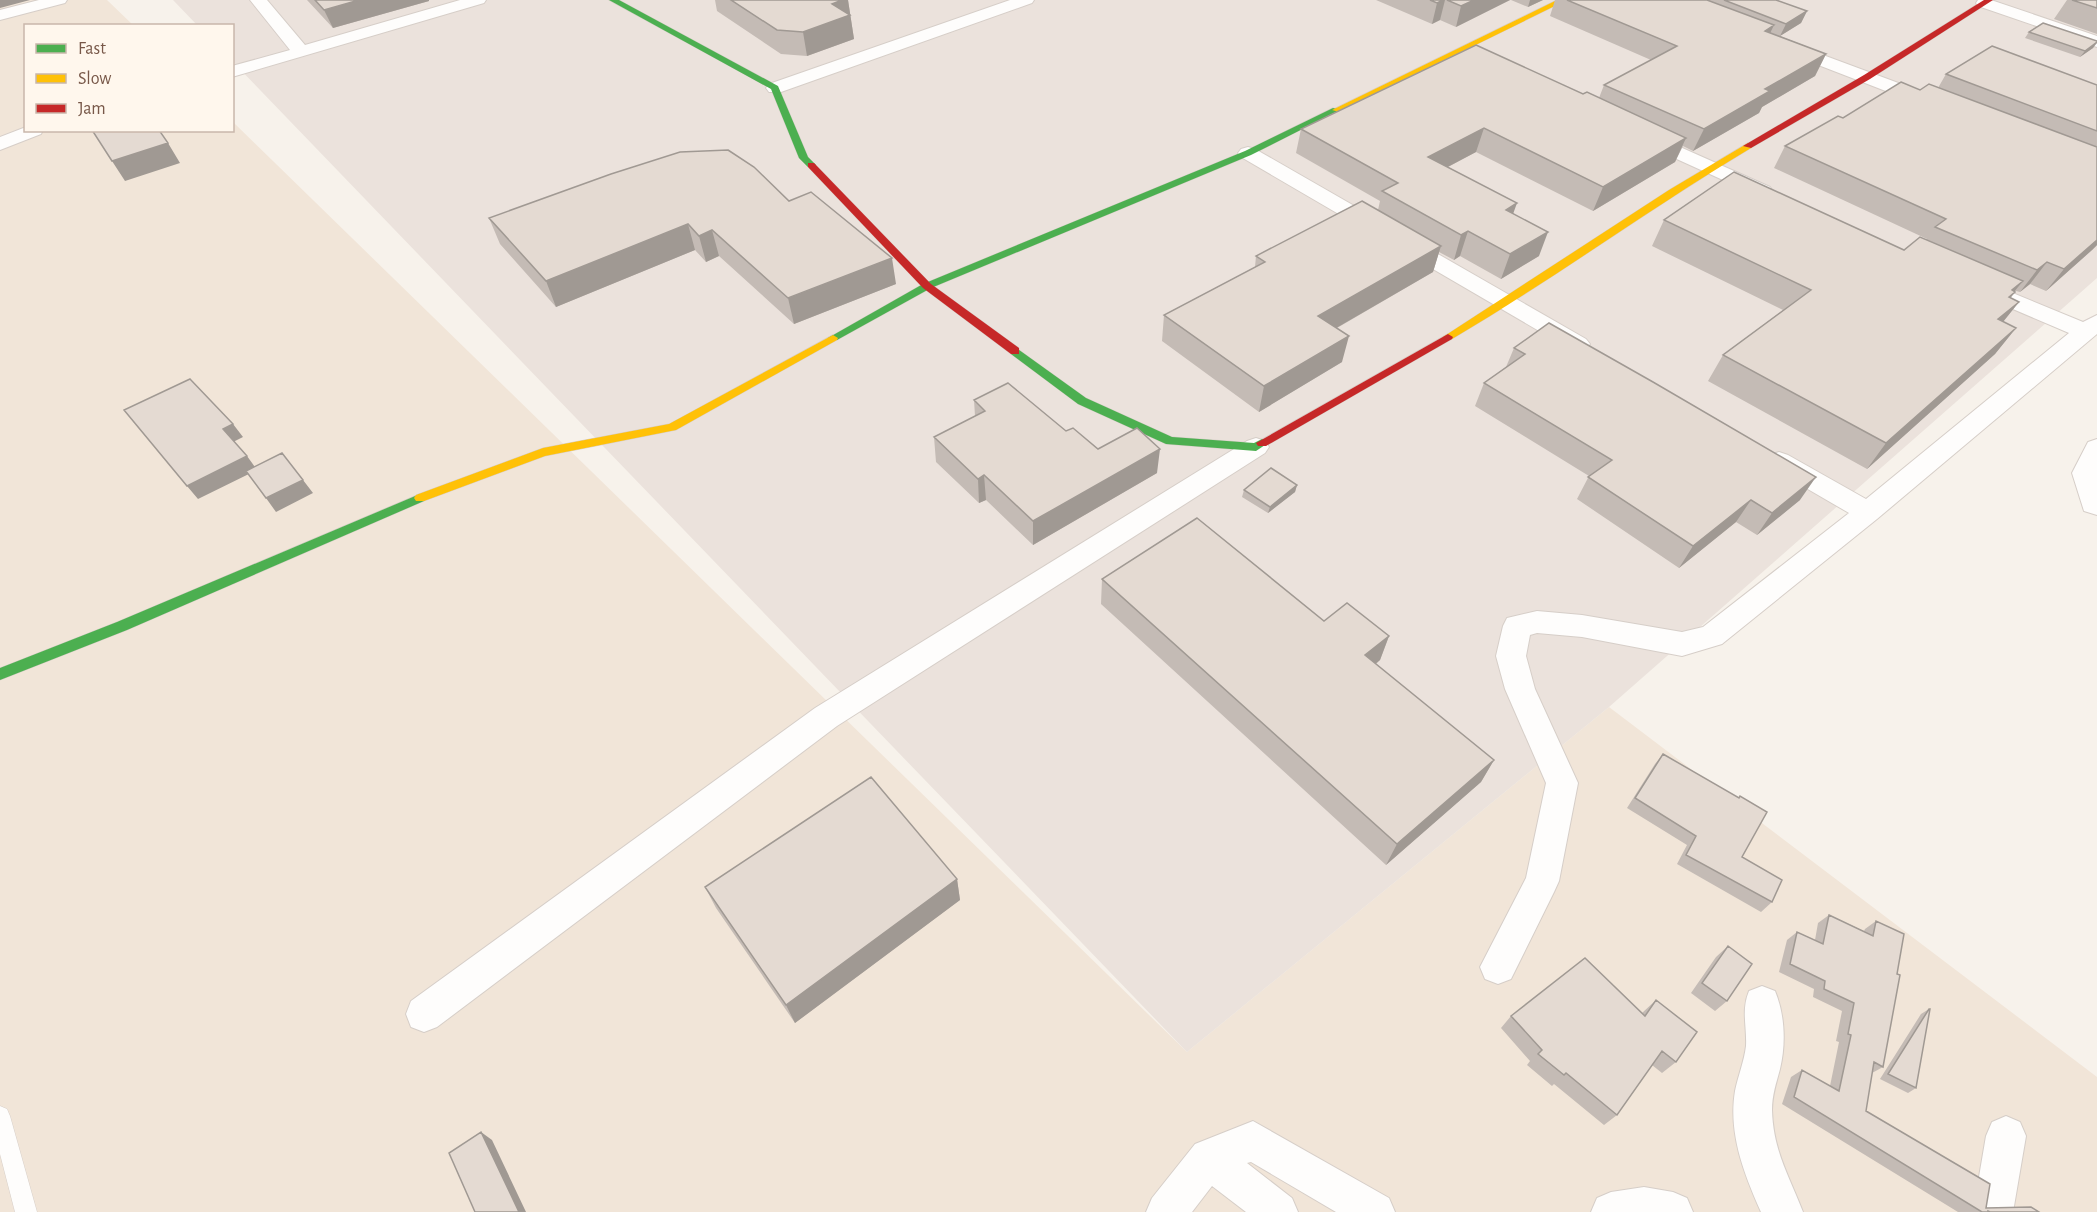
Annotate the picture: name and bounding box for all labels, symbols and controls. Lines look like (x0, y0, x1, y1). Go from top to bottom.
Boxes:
legend (24, 24, 234, 132)
text: Fast (78, 40, 106, 58)
text: Slow (78, 70, 111, 88)
text: Jam (78, 100, 106, 118)

